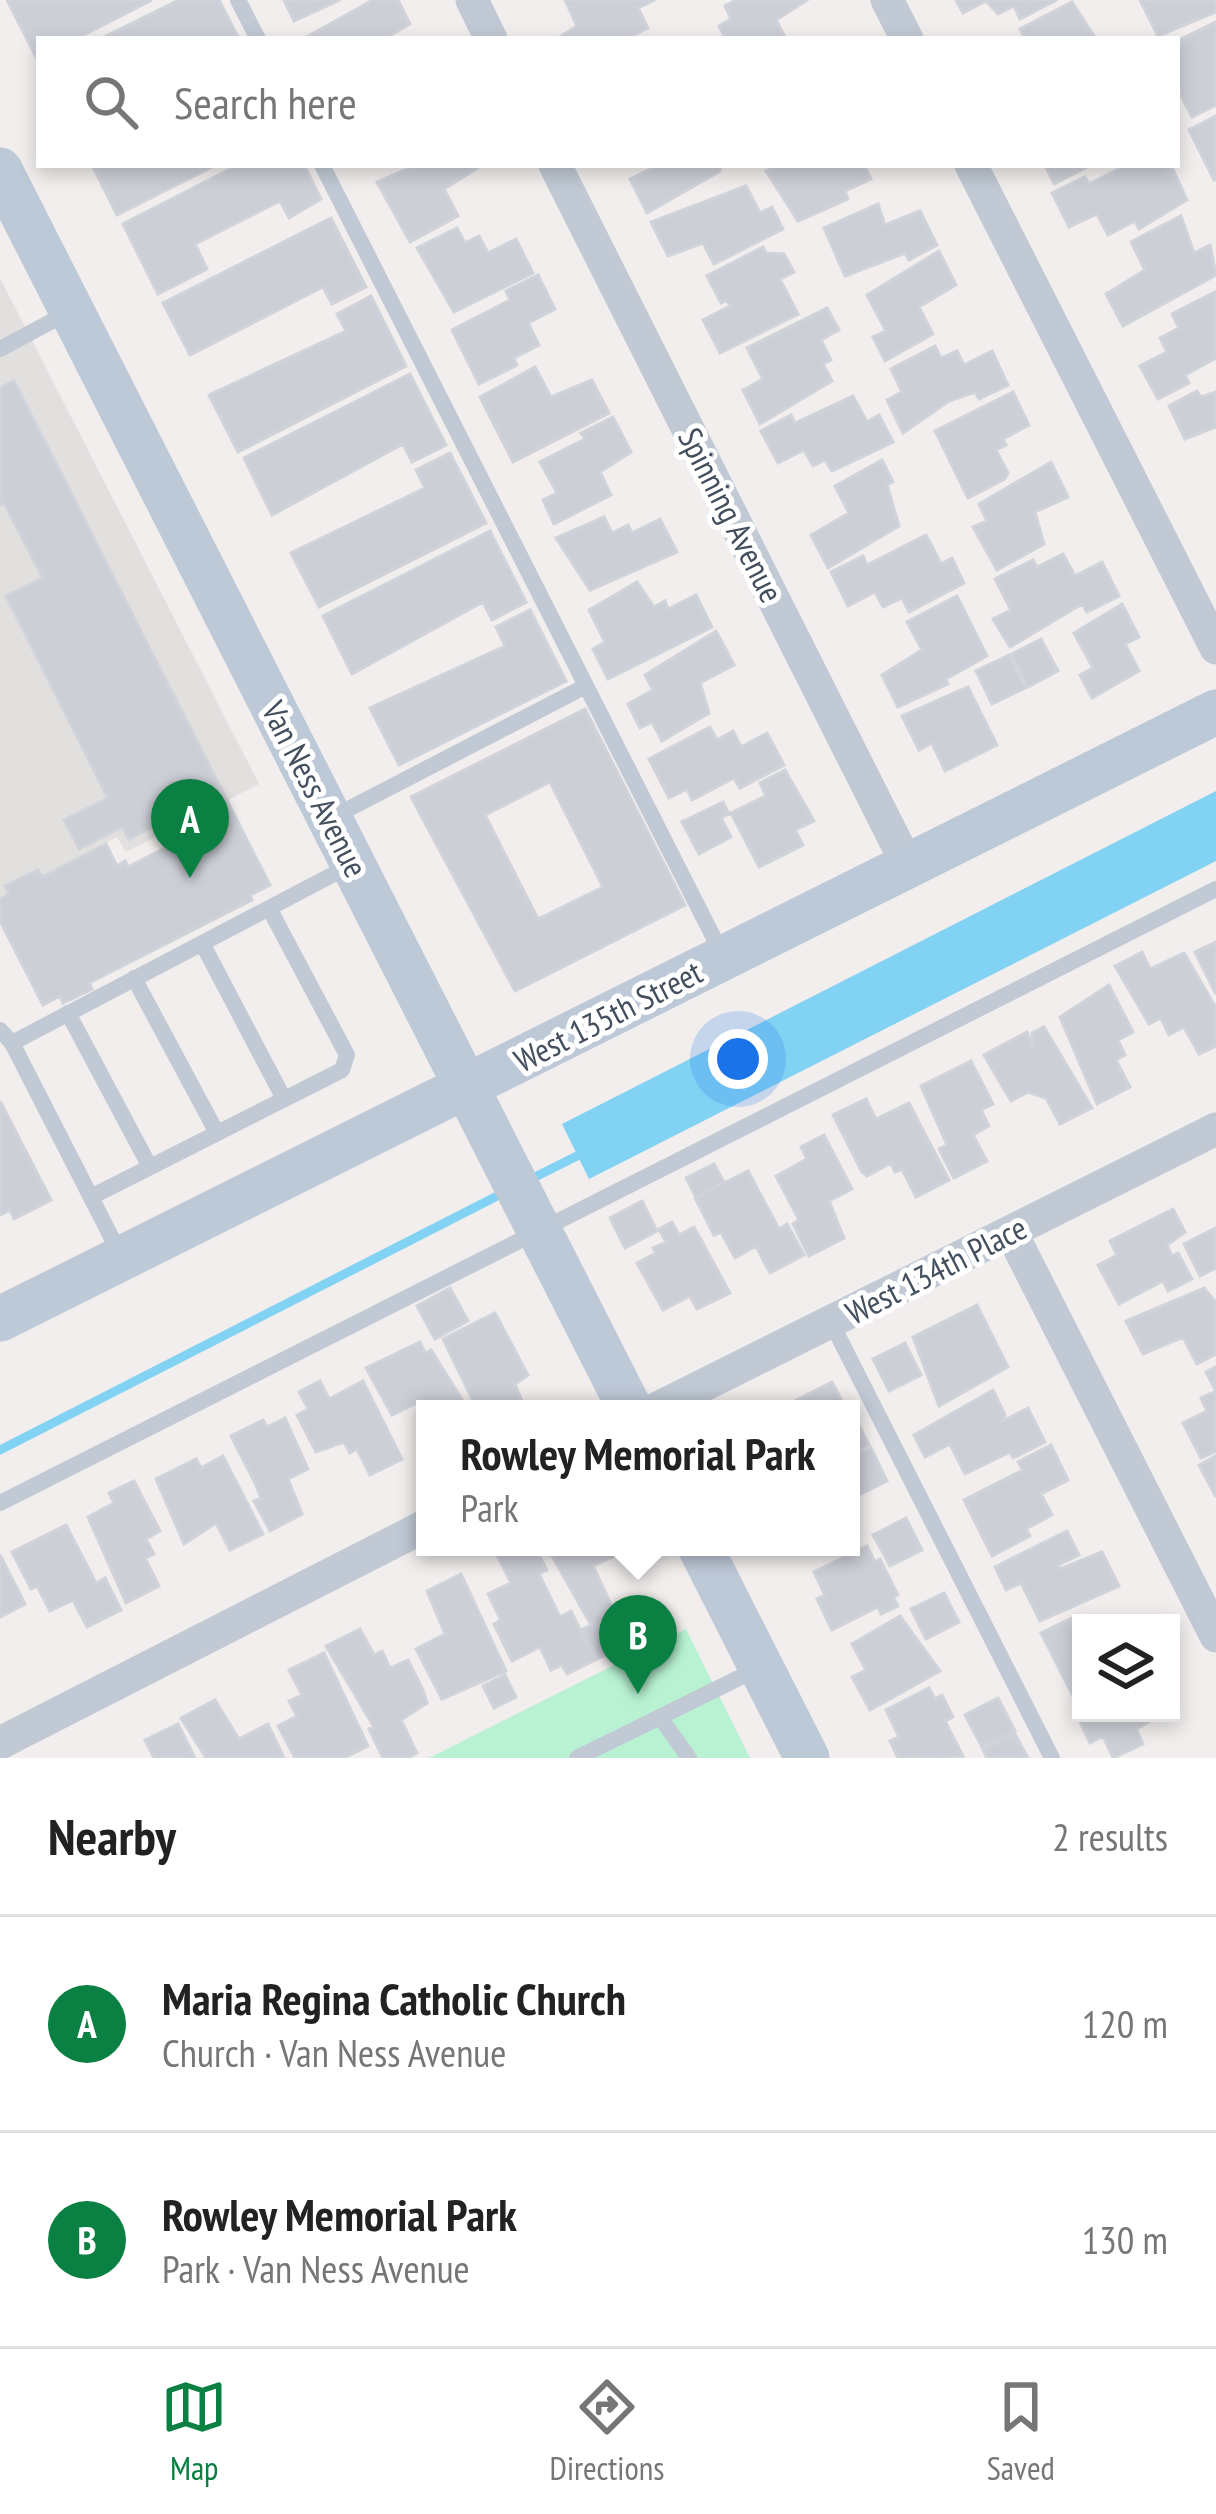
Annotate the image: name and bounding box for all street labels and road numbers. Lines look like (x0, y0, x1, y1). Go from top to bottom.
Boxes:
street label: Spinning Avenue (669, 420, 794, 609)
street label: Van Ness Avenue (252, 693, 378, 884)
street label: West 135th Street (507, 950, 709, 1081)
street label: West 134th Place (838, 1206, 1034, 1334)

